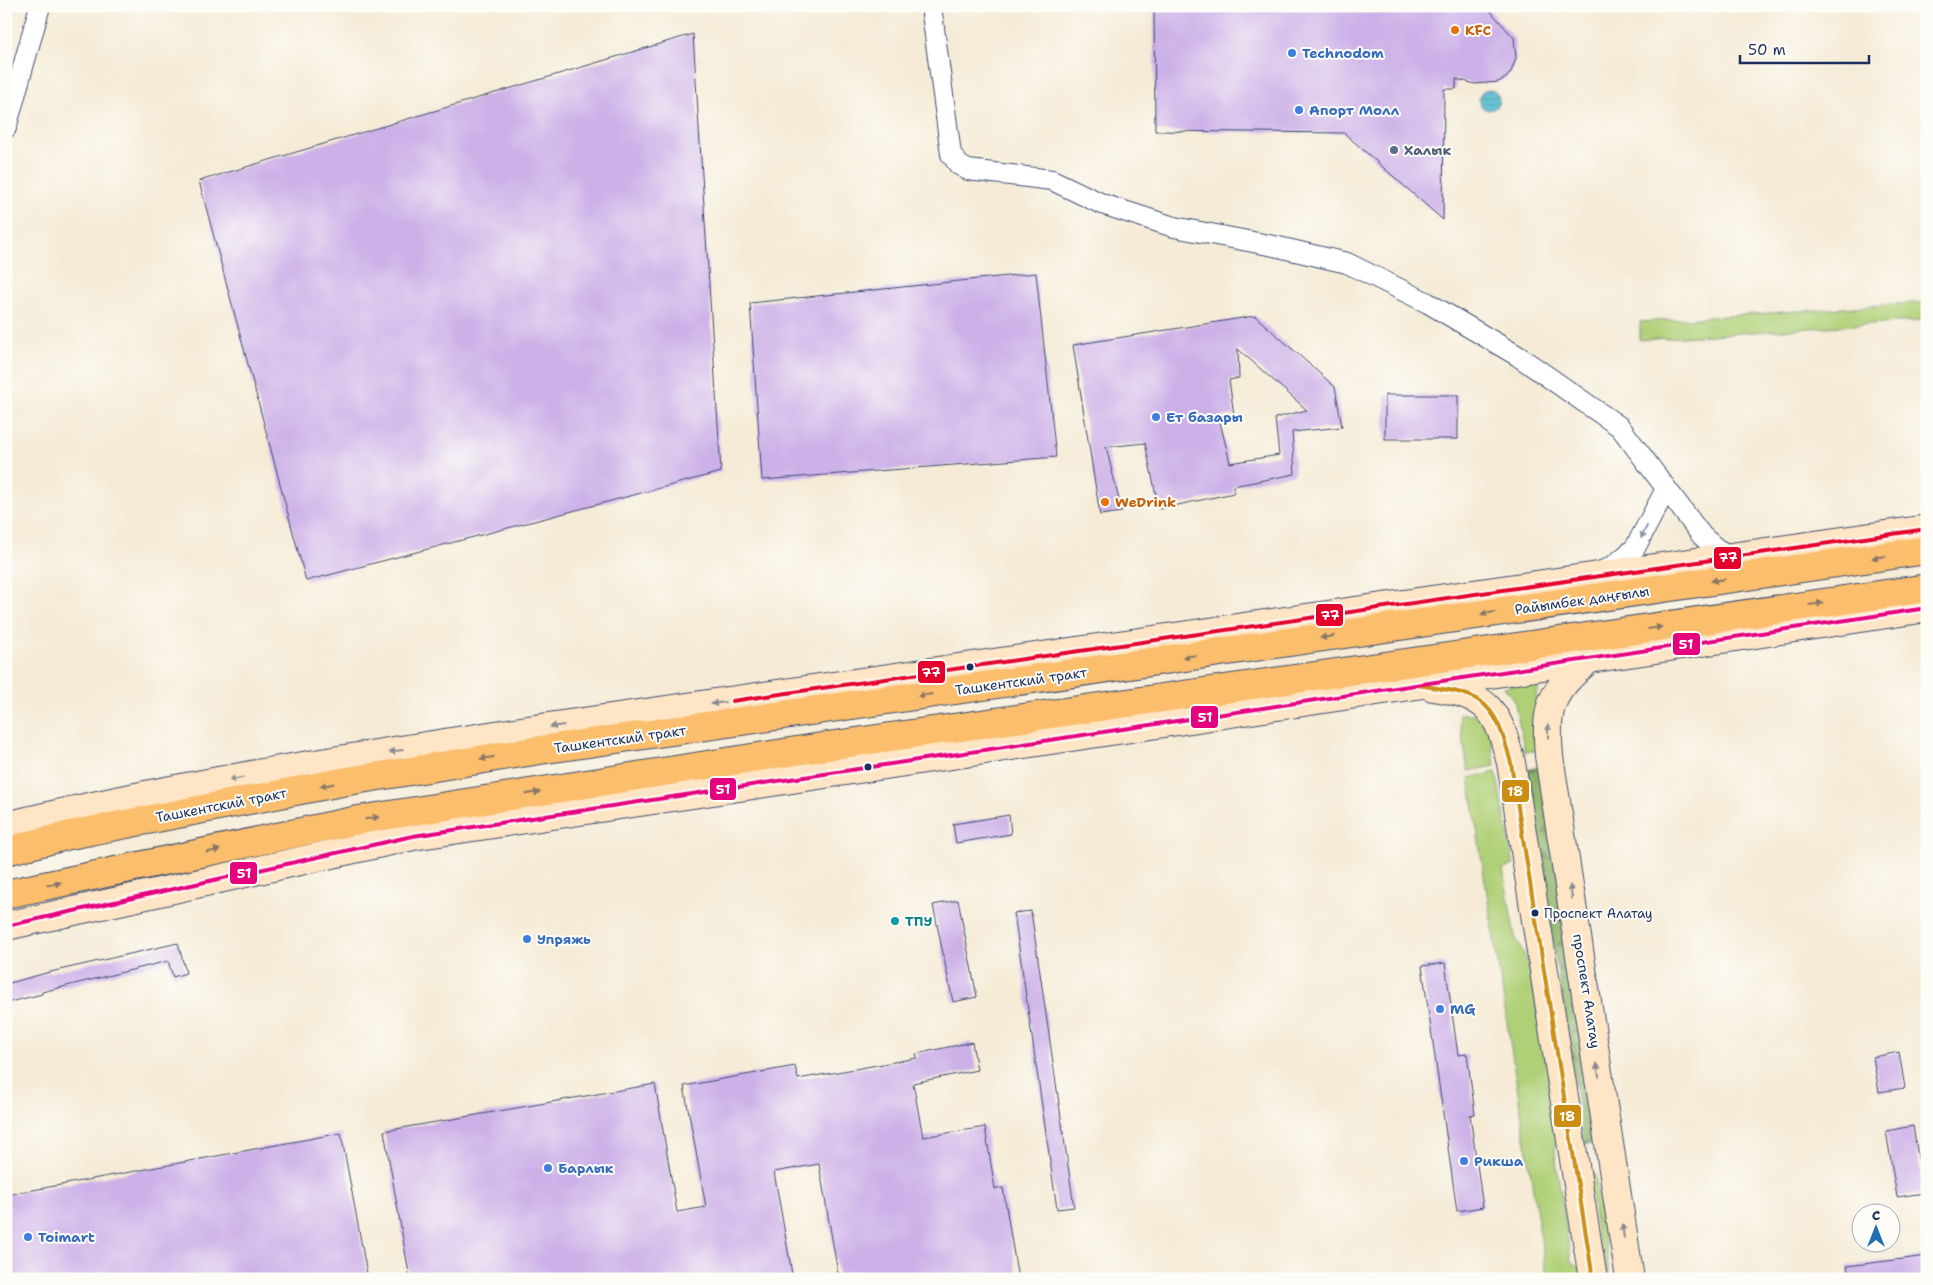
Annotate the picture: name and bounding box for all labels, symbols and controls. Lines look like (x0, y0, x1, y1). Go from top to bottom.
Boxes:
place label: KFC (1465, 21, 1491, 39)
marker: KFC (1449, 24, 1461, 36)
scale bar (1740, 32, 1869, 64)
text: 50 m (1748, 40, 1786, 60)
place label: Technodom (1302, 44, 1384, 62)
marker: Technodom (1286, 47, 1298, 59)
place label: Апорт Молл (1309, 101, 1400, 119)
marker: Апорт Молл (1293, 104, 1305, 116)
place label: Халык (1404, 141, 1451, 159)
marker: Халык (1388, 144, 1400, 156)
place label: Ет базары (1166, 408, 1243, 426)
marker: Ет базары (1150, 411, 1162, 423)
place label: WeDrink (1115, 493, 1176, 511)
marker: WeDrink (1099, 496, 1111, 508)
one-way arrow (1640, 525, 1648, 539)
line badge: 77 (1713, 546, 1742, 570)
text: 77 (1718, 548, 1738, 566)
one-way arrow (1870, 553, 1886, 561)
one-way arrow (1709, 576, 1725, 584)
street label: Райымбек даңғылы (1514, 582, 1650, 618)
one-way arrow (1808, 600, 1824, 608)
line badge: 77 (1315, 603, 1344, 627)
text: 77 (1320, 606, 1340, 624)
one-way arrow (1479, 610, 1495, 618)
one-way arrow (1647, 623, 1663, 631)
line badge: 51 (1672, 632, 1701, 656)
one-way arrow (1318, 633, 1334, 641)
text: 51 (1679, 635, 1693, 653)
one-way arrow (1181, 653, 1197, 661)
line badge: 77 (917, 660, 946, 684)
unlabelled marker (965, 662, 975, 672)
text: 77 (921, 663, 941, 681)
street label: Ташкентский тракт (954, 663, 1089, 699)
one-way arrow (917, 691, 933, 699)
one-way arrow (710, 699, 726, 707)
line badge: 51 (1190, 705, 1219, 729)
text: 51 (1198, 708, 1212, 726)
street label: Ташкентский тракт (553, 721, 688, 757)
one-way arrow (549, 722, 565, 730)
one-way arrow (1544, 723, 1552, 739)
one-way arrow (388, 747, 404, 755)
one-way arrow (479, 755, 495, 763)
unlabelled marker (863, 762, 873, 772)
one-way arrow (228, 775, 244, 783)
line badge: 51 (709, 777, 737, 801)
line badge: 18 (1501, 779, 1530, 803)
text: 51 (716, 780, 730, 798)
one-way arrow (318, 781, 334, 789)
text: 18 (1507, 782, 1523, 800)
street label: Ташкентский тракт (154, 783, 289, 827)
one-way arrow (525, 788, 541, 796)
one-way arrow (365, 814, 381, 822)
one-way arrow (205, 846, 221, 854)
line badge: 51 (229, 861, 258, 885)
text: 51 (237, 864, 251, 882)
one-way arrow (46, 879, 62, 887)
one-way arrow (1567, 884, 1575, 900)
place label: Проспект Алатау (1544, 905, 1653, 922)
marker: Проспект Алатау (1530, 908, 1540, 918)
place label: ТПУ (905, 912, 932, 930)
marker: ТПУ (889, 915, 901, 927)
place label: Упряжь (537, 930, 591, 948)
marker: Упряжь (521, 933, 533, 945)
street label: проспект Алатау (1569, 933, 1605, 1049)
place label: MG (1450, 1000, 1476, 1018)
marker: MG (1434, 1003, 1446, 1015)
one-way arrow (1594, 1061, 1602, 1077)
line badge: 18 (1553, 1104, 1582, 1128)
text: 18 (1559, 1107, 1575, 1125)
place label: Рикша (1474, 1152, 1524, 1170)
marker: Рикша (1458, 1155, 1470, 1167)
place label: Барлык (558, 1159, 614, 1177)
marker: Барлык (542, 1162, 554, 1174)
north arrow (1850, 1202, 1900, 1252)
text: С (1872, 1206, 1880, 1224)
one-way arrow (1618, 1222, 1626, 1238)
place label: Toimart (38, 1228, 95, 1246)
marker: Toimart (22, 1231, 34, 1243)

